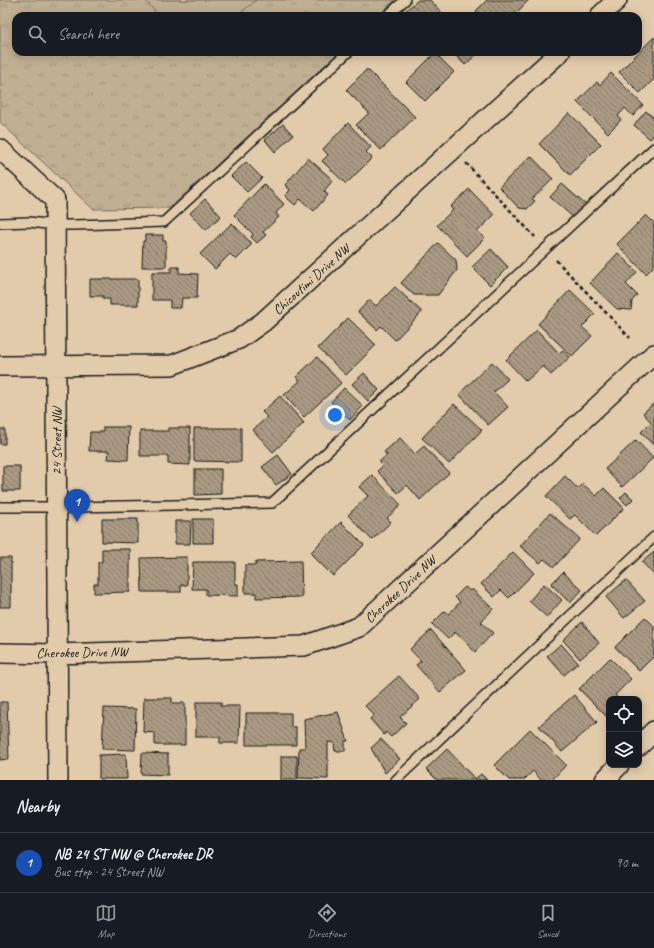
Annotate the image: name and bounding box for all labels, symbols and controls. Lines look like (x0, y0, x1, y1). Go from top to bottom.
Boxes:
search box (12, 12, 642, 56)
icon: search (26, 23, 48, 45)
text: Search here (58, 25, 119, 44)
street label: Chicoutimi Drive NW (269, 239, 355, 318)
street label: 24 Street NW (48, 405, 65, 475)
your location (325, 405, 345, 425)
pin: 1 (64, 489, 90, 522)
street label: Cherokee Drive NW (361, 551, 441, 627)
street label: Cherokee Drive NW (36, 643, 130, 662)
map controls (606, 696, 642, 768)
button: locate (606, 696, 642, 732)
button: layers (606, 732, 642, 768)
text: Nearby (16, 796, 59, 817)
text: NB 24 ST NW @ Cherokee DR (54, 845, 212, 864)
text: 1 (26, 855, 32, 871)
text: 90 m (616, 855, 638, 871)
text: Bus stop · 24 Street NW (54, 864, 164, 880)
tab: Map (95, 902, 117, 940)
tab: Directions (308, 902, 346, 940)
tab: Saved (537, 902, 559, 940)

